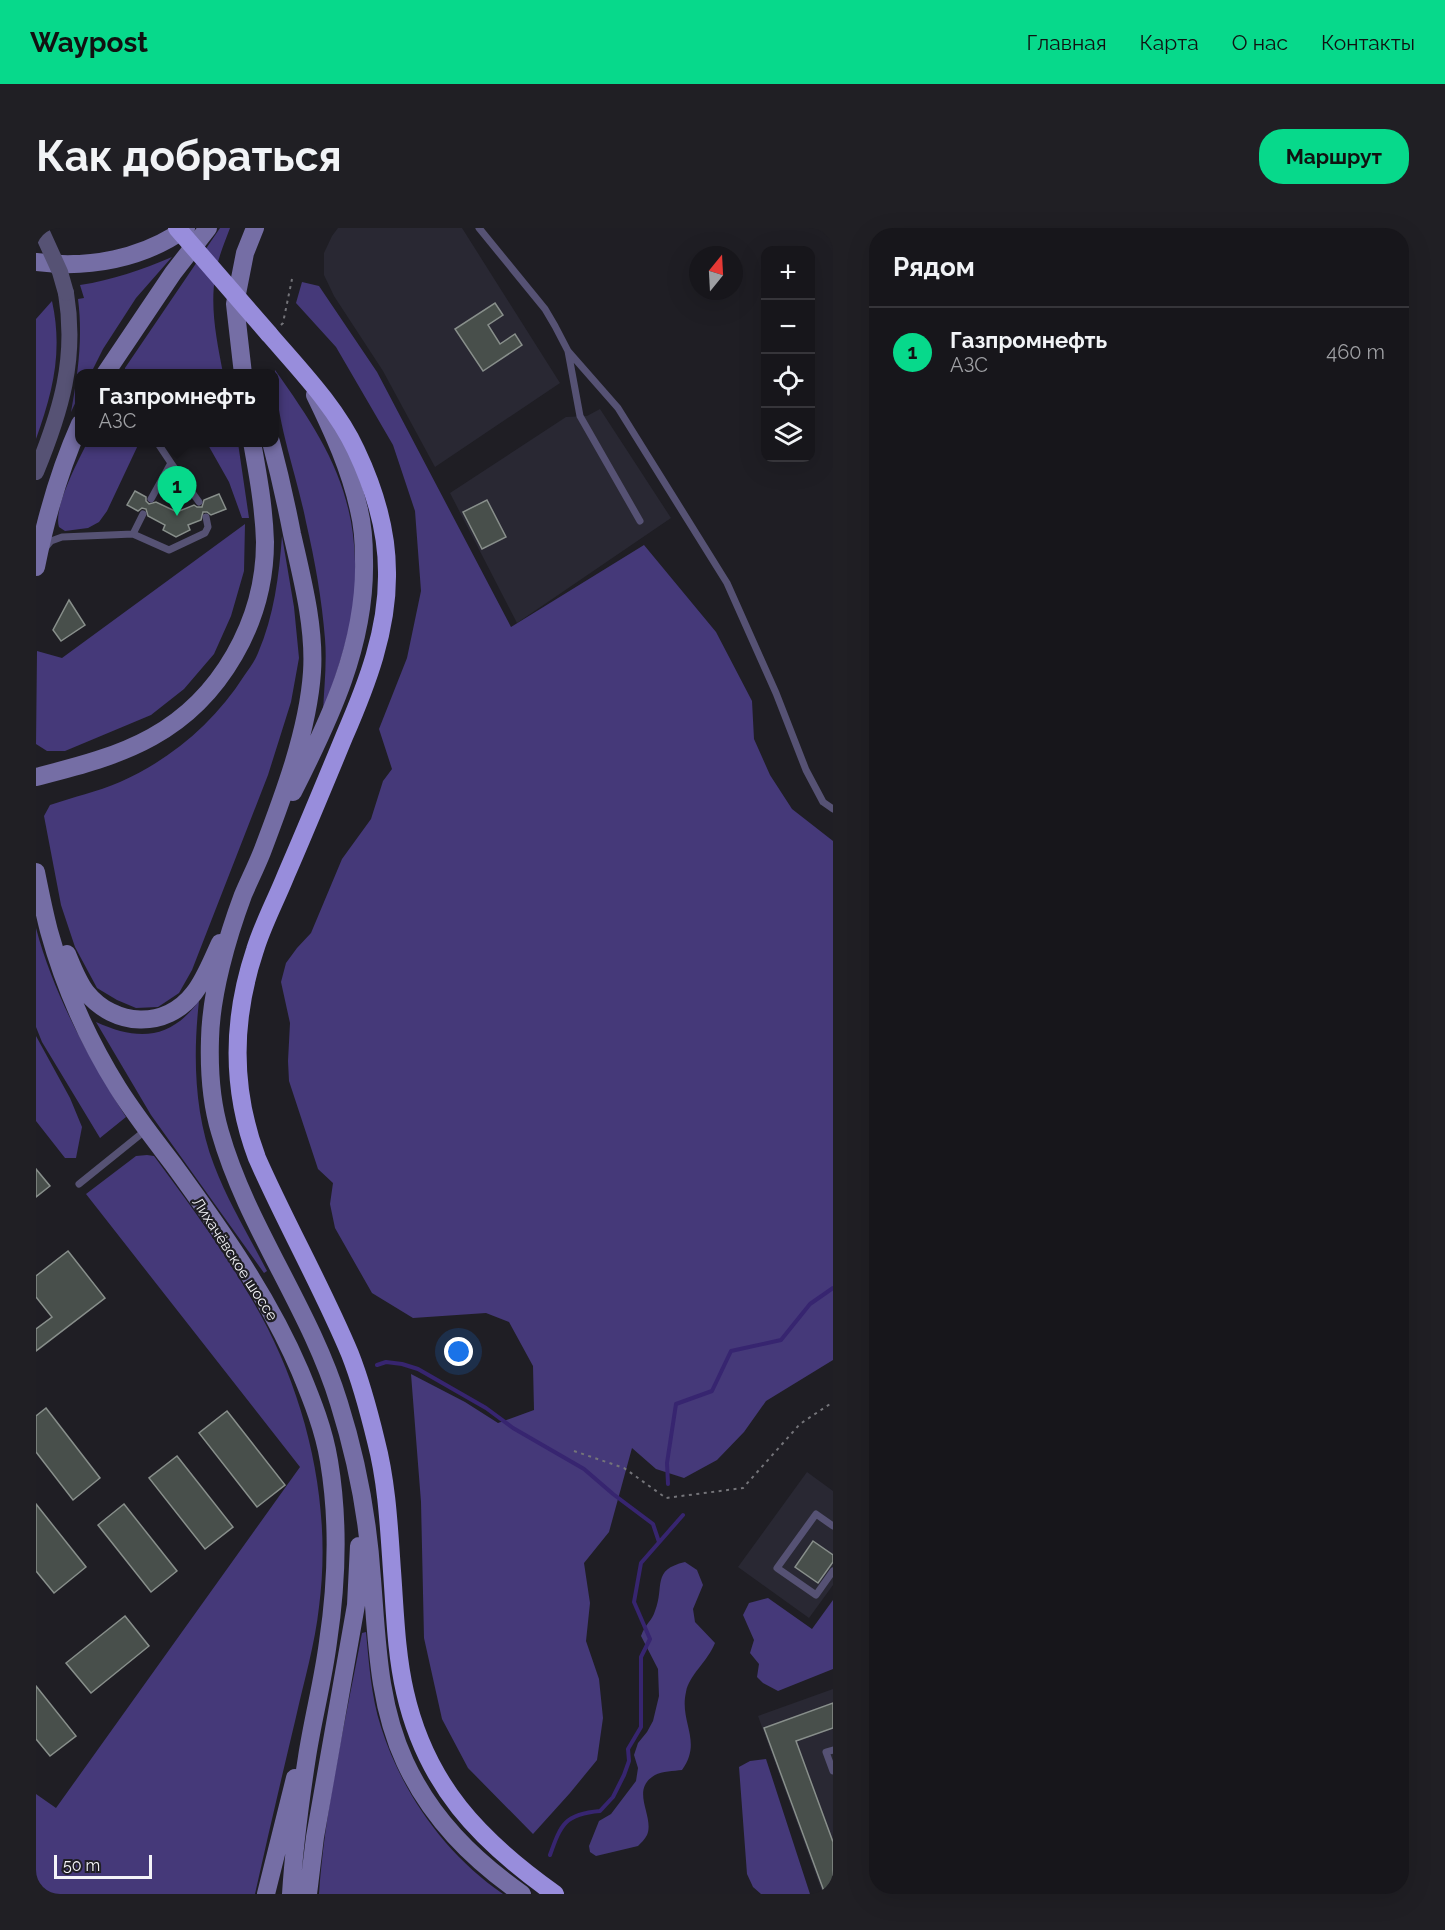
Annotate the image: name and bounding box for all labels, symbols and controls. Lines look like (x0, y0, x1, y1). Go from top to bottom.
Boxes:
text: Waypost (30, 26, 148, 59)
text: Главная (1027, 30, 1107, 55)
text: Карта (1140, 30, 1199, 55)
text: О нас (1232, 30, 1288, 55)
text: Контакты (1321, 30, 1415, 55)
button: Маршрут (1259, 129, 1409, 184)
text: Как добраться (36, 132, 342, 181)
north arrow (689, 246, 743, 300)
map controls (761, 246, 815, 462)
button: + (761, 246, 815, 300)
text: Рядом (893, 252, 975, 282)
button: − (761, 300, 815, 354)
text: Газпромнефть (950, 327, 1107, 353)
text: 1 (908, 340, 917, 364)
text: 460 m (1326, 340, 1385, 364)
text: АЗС (950, 353, 988, 377)
button: locate (761, 354, 815, 408)
popup (75, 369, 279, 447)
text: Газпромнефть (98, 383, 256, 409)
button: layers (761, 408, 815, 462)
text: АЗС (98, 409, 136, 433)
pin: 1 (158, 466, 196, 516)
street label: Лихачёвское шоссе (188, 1194, 282, 1324)
your location (444, 1337, 473, 1366)
scale bar (54, 1852, 152, 1880)
text: 50 m (63, 1856, 100, 1875)

